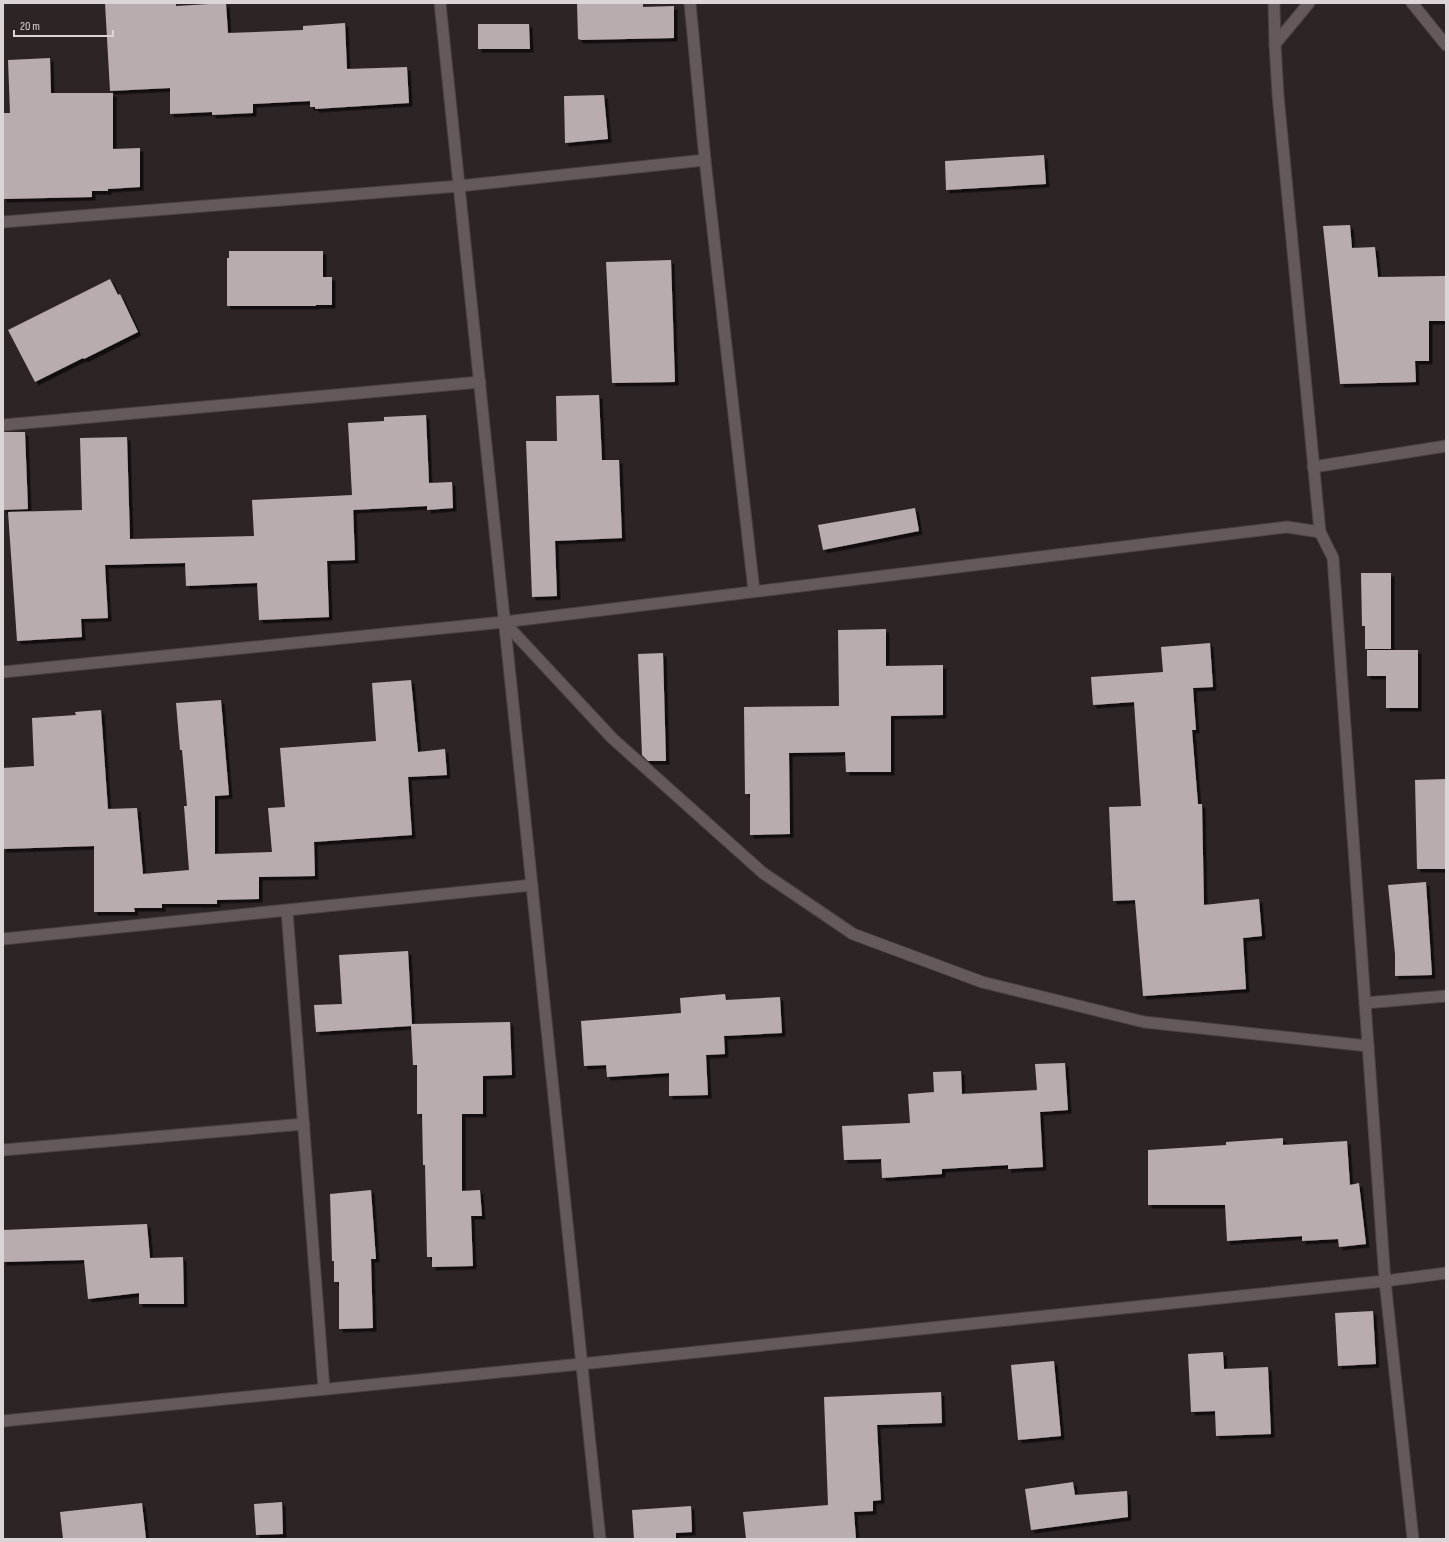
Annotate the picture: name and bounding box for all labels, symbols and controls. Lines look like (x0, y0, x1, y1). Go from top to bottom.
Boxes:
scale bar (14, 12, 113, 38)
text: 20 m (20, 19, 40, 34)

